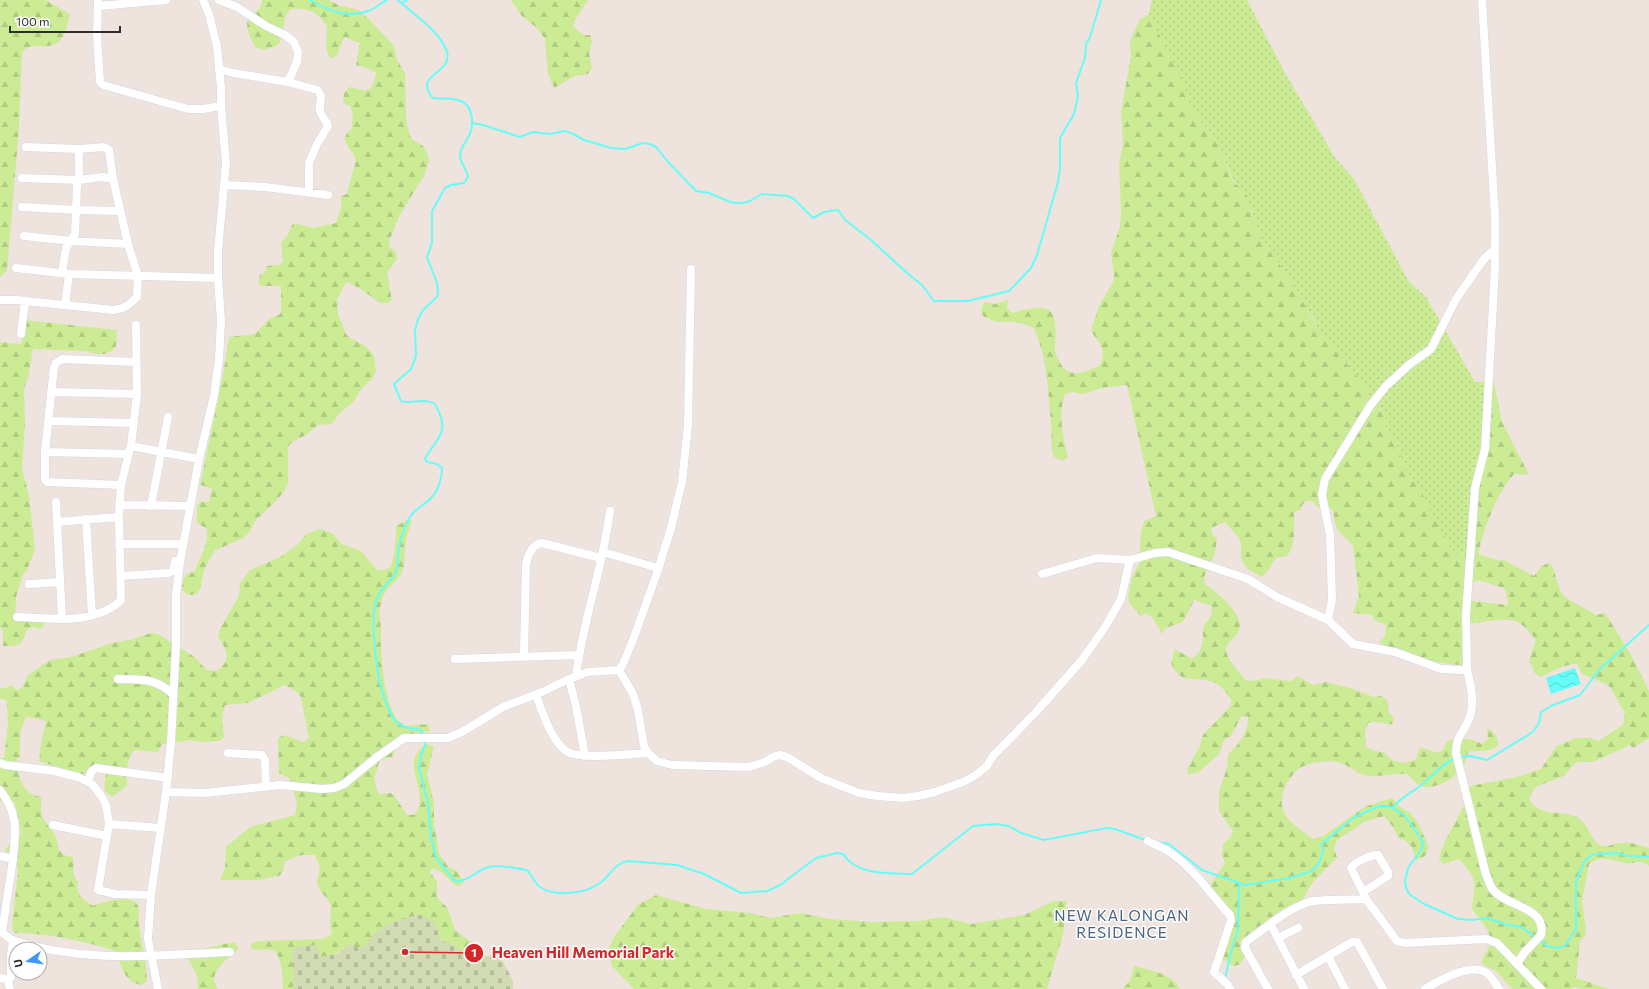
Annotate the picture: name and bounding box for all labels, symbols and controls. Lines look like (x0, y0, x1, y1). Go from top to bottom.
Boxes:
scale bar (10, 8, 120, 34)
text: 100 m (16, 14, 50, 28)
district label: NEW KALONGAN RESIDENCE (1054, 906, 1190, 941)
callout: Heaven Hill Memorial Park (464, 939, 682, 966)
north arrow (8, 941, 48, 981)
text: Heaven Hill Memorial Park (492, 943, 675, 961)
text: 1 (471, 945, 477, 959)
text: U (11, 958, 25, 969)

